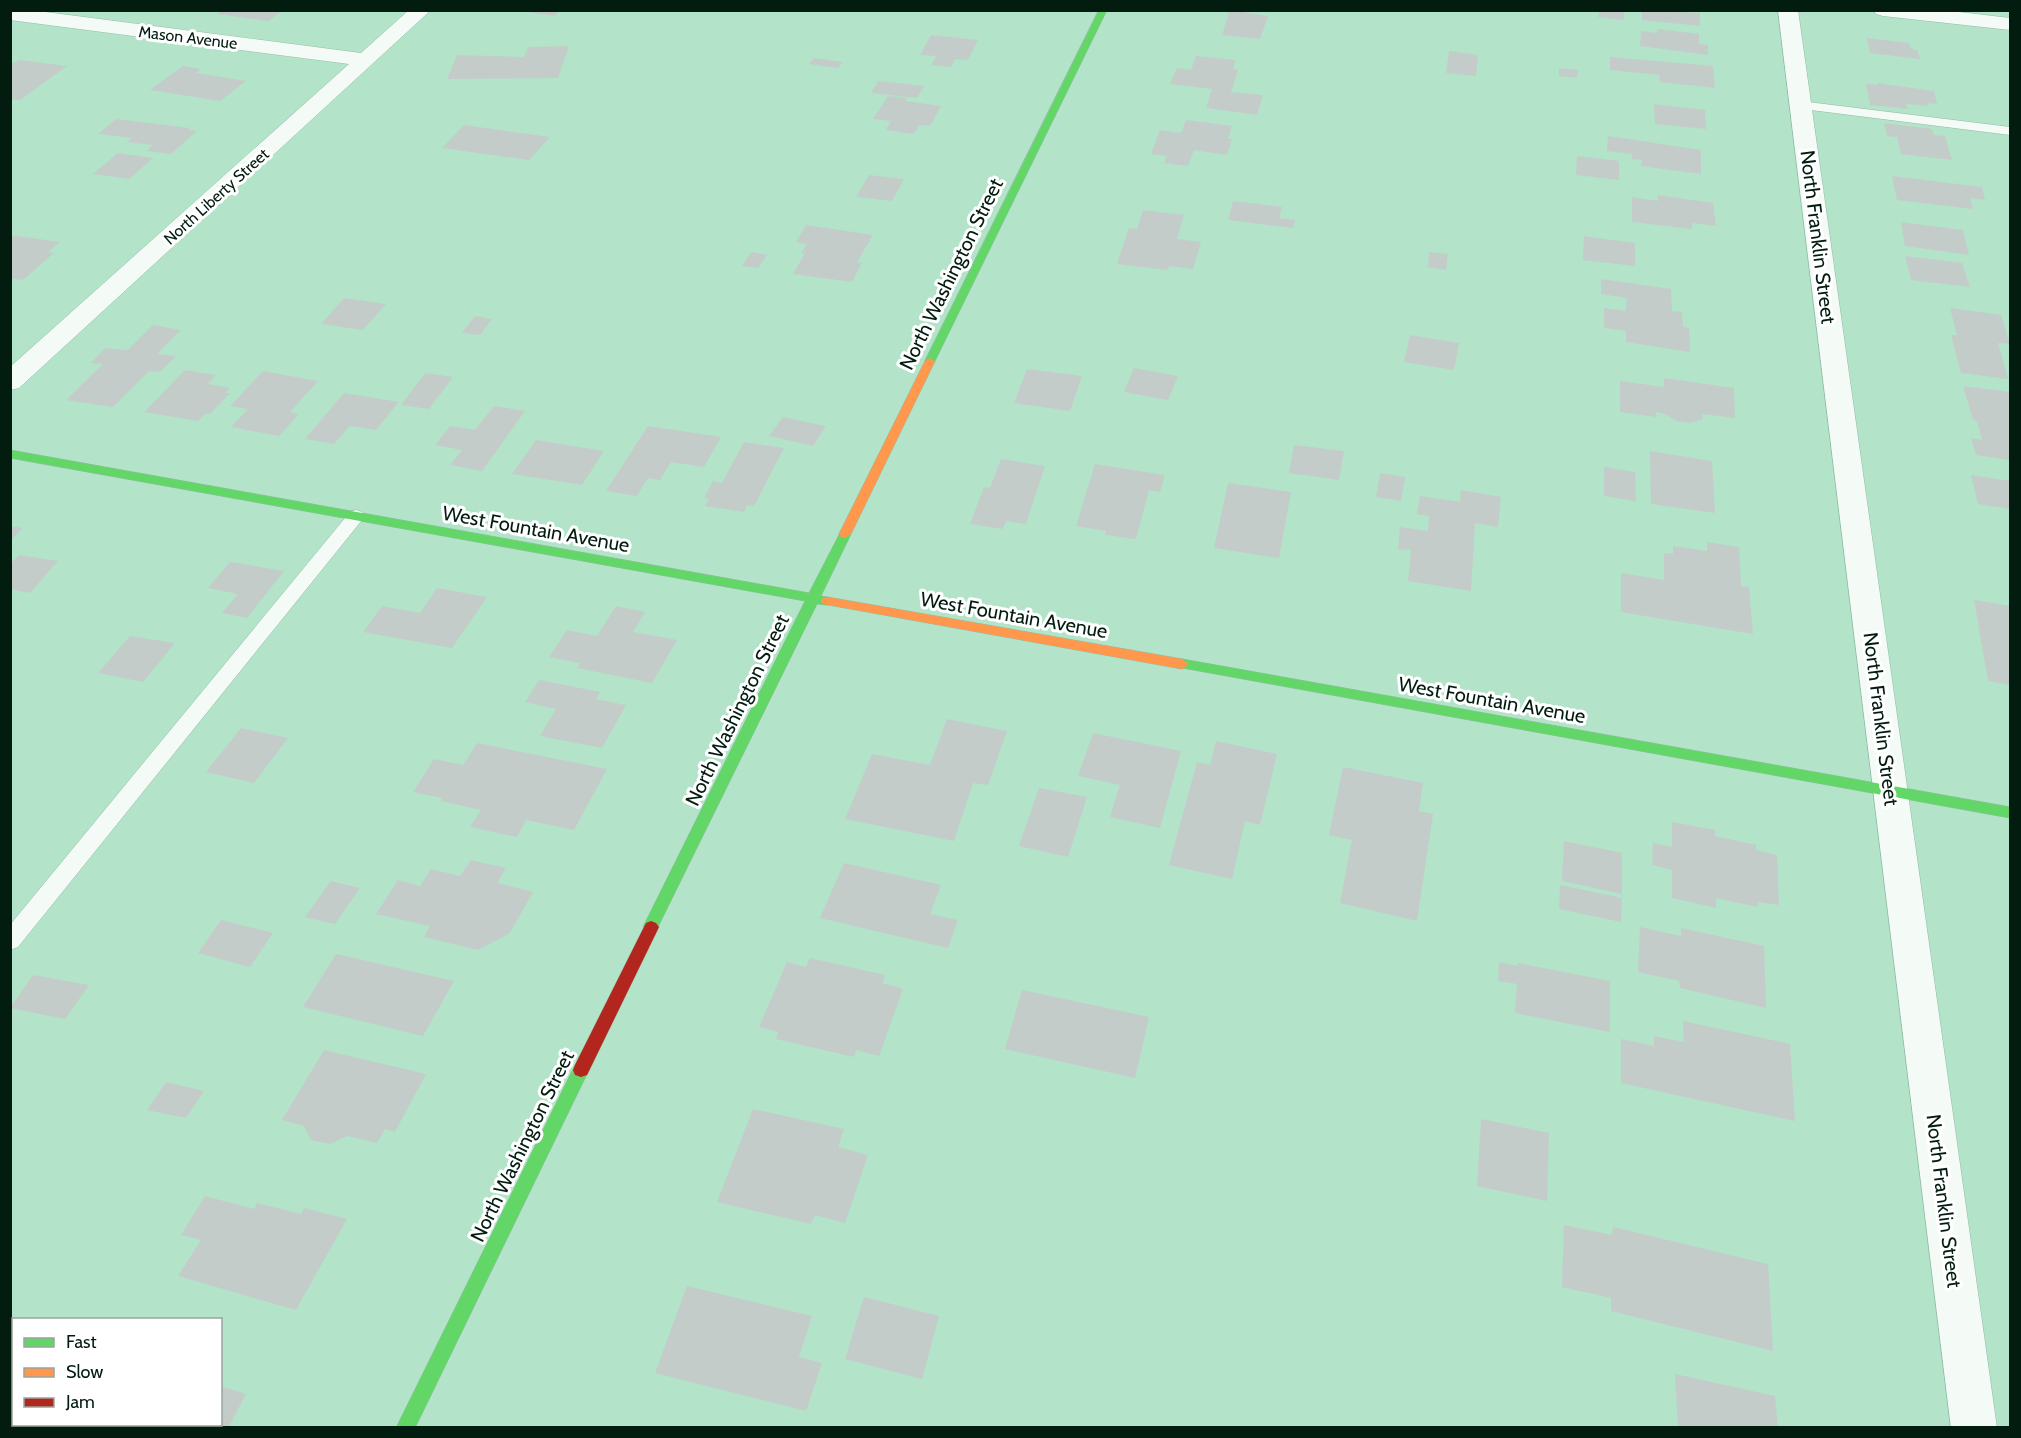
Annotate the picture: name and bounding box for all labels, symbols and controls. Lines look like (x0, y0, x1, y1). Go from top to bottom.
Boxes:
street label: Mason Avenue (138, 22, 238, 53)
street label: North Liberty Street (160, 144, 273, 248)
street label: North Franklin Street (1795, 149, 1841, 325)
street label: North Washington Street (894, 174, 1008, 374)
street label: West Fountain Avenue (441, 501, 631, 557)
street label: West Fountain Avenue (919, 587, 1109, 643)
street label: North Washington Street (680, 610, 794, 810)
street label: North Franklin Street (1858, 631, 1904, 807)
street label: West Fountain Avenue (1397, 672, 1587, 728)
street label: North Washington Street (465, 1046, 579, 1246)
street label: North Franklin Street (1921, 1113, 1967, 1289)
legend (12, 1318, 222, 1426)
text: Fast (66, 1331, 97, 1353)
text: Slow (66, 1361, 103, 1383)
text: Jam (65, 1391, 95, 1413)

